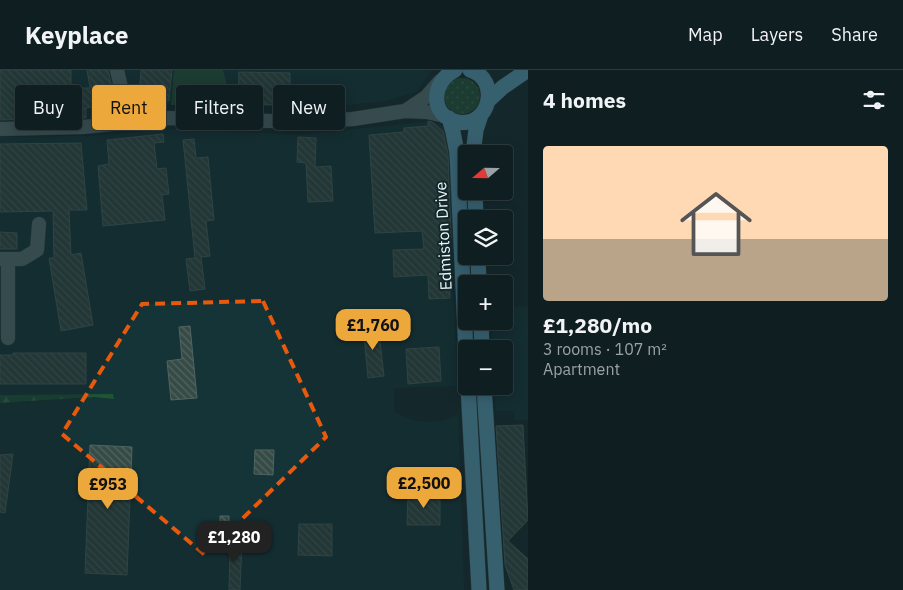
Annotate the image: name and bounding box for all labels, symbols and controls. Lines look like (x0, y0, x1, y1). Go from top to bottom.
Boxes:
text: Keyplace (25, 19, 129, 51)
text: Map (688, 23, 723, 46)
text: Layers (751, 23, 803, 46)
text: Share (831, 23, 878, 46)
chip: Buy (15, 85, 82, 130)
chip: Rent (92, 85, 166, 130)
chip: Filters (176, 85, 263, 130)
chip: New (273, 85, 345, 130)
text: 4 homes (543, 86, 626, 114)
icon: filters (860, 86, 888, 114)
north arrow (458, 145, 512, 200)
map controls (458, 145, 513, 395)
icon: home (671, 179, 761, 269)
street label: Edmiston Drive (430, 181, 456, 291)
button: layers (458, 210, 513, 265)
button: + (458, 275, 513, 330)
pin: £1,760 (332, 308, 414, 351)
text: £1,280/mo (543, 311, 652, 339)
text: £1,760 (347, 315, 399, 335)
text: 3 rooms · 107 m² (543, 339, 667, 359)
button: − (458, 340, 513, 395)
text: Apartment (543, 359, 620, 379)
pin: £2,500 (383, 466, 465, 509)
pin: £953 (78, 468, 138, 510)
text: £2,500 (398, 473, 450, 493)
text: £953 (89, 474, 127, 494)
pin: £1,280 (193, 520, 275, 563)
text: £1,280 (208, 527, 260, 547)

